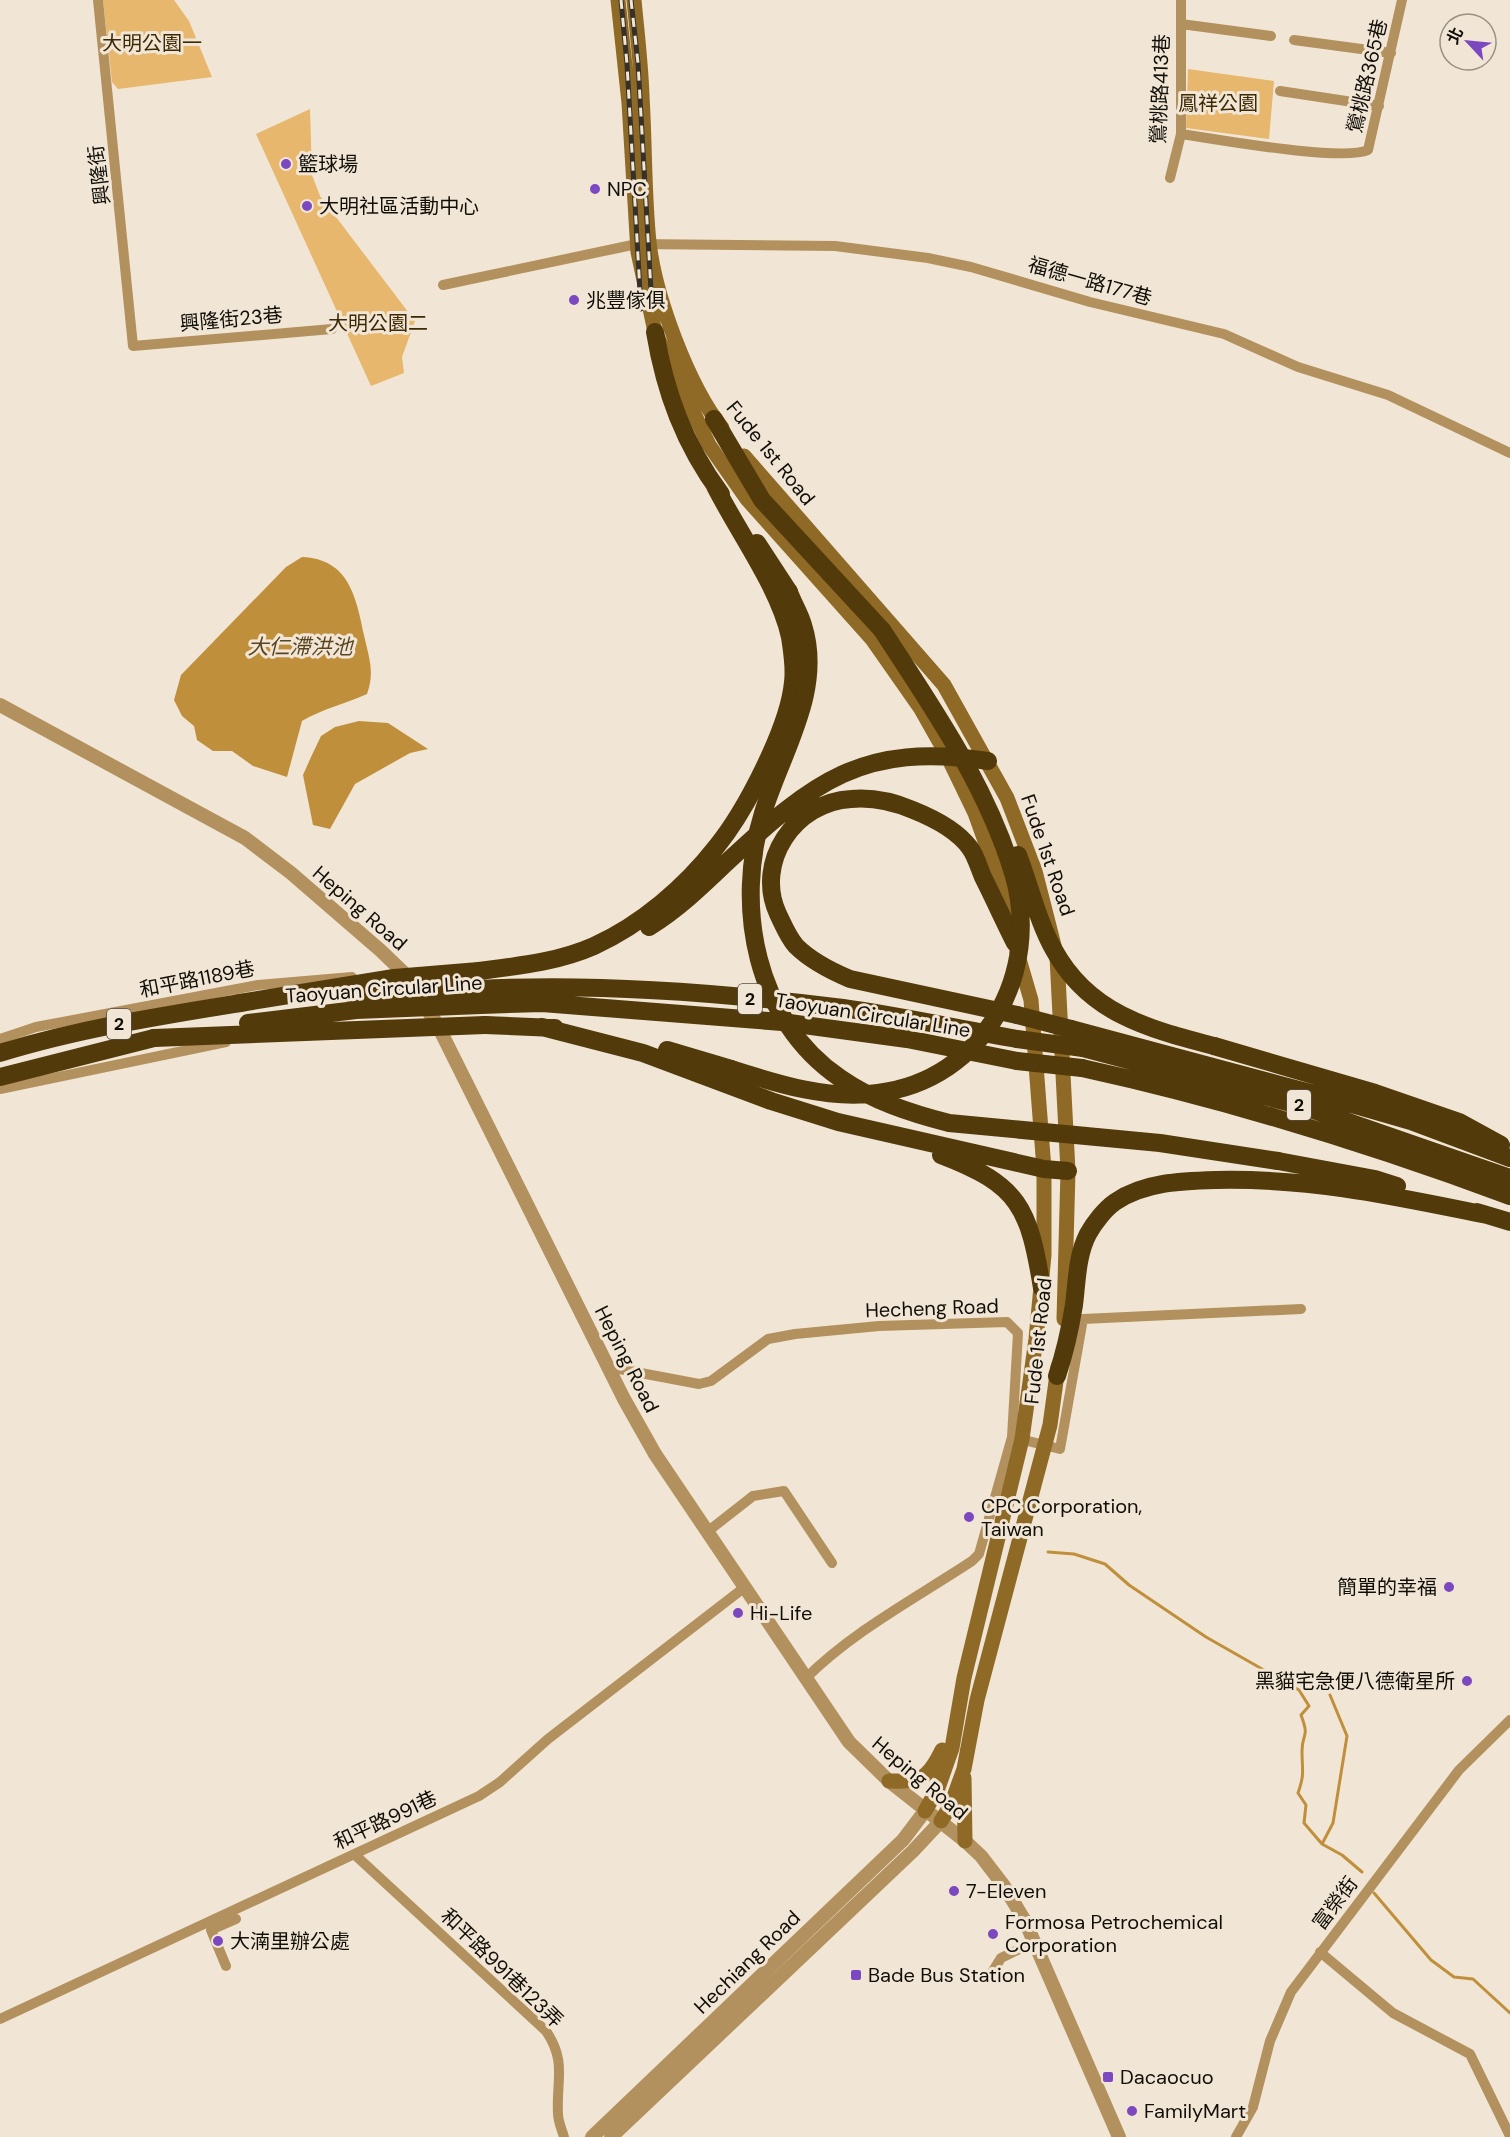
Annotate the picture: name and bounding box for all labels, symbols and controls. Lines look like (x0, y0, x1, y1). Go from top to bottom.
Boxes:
north arrow (1438, 12, 1498, 72)
street label: 鶯桃路365巷 (1341, 16, 1393, 136)
text: 北 (1442, 24, 1468, 47)
park label: 大明公園一 (102, 30, 202, 56)
street label: 鶯桃路413巷 (1145, 33, 1175, 145)
park label: 鳳祥公園 (1178, 90, 1258, 116)
street label: 興隆街 (82, 144, 116, 206)
place label: 籃球場 (298, 151, 358, 177)
marker: 籃球場 (279, 157, 293, 171)
place label: NPC (607, 176, 647, 202)
marker: NPC (588, 182, 602, 196)
place label: 大明社區活動中心 (319, 193, 479, 219)
marker: 大明社區活動中心 (300, 199, 314, 213)
street label: 福德一路177巷 (1025, 251, 1155, 311)
place label: 兆豐傢俱 (586, 287, 666, 313)
marker: 兆豐傢俱 (567, 293, 581, 307)
street label: 興隆街23巷 (178, 302, 284, 336)
park label: 大明公園二 (328, 310, 428, 336)
street label: Fude 1st Road (721, 395, 821, 511)
water label: 大仁滯洪池 (248, 633, 354, 661)
street label: Fude 1st Road (1015, 791, 1081, 919)
street label: Heping Road (307, 860, 413, 956)
street label: 和平路1189巷 (137, 955, 257, 1003)
street label: Taoyuan Circular Line (285, 969, 483, 1009)
road number: 2 (738, 984, 762, 1014)
street label: Taoyuan Circular Line (774, 987, 972, 1043)
road number: 2 (107, 1009, 131, 1039)
road number: 2 (1287, 1090, 1311, 1120)
street label: Fude 1st Road (1018, 1277, 1058, 1405)
street label: Hecheng Road (865, 1293, 999, 1323)
street label: Heping Road (589, 1301, 665, 1417)
place label: CPC Corporation, Taiwan (981, 1493, 1142, 1542)
marker: CPC Corporation, Taiwan (962, 1510, 976, 1524)
place label: 簡單的幸福 (1337, 1574, 1437, 1600)
marker: 簡單的幸福 (1442, 1580, 1456, 1594)
place label: Hi-Life (750, 1600, 812, 1626)
marker: Hi-Life (731, 1606, 745, 1620)
place label: 黑貓宅急便八德衛星所 (1255, 1668, 1455, 1694)
marker: 黑貓宅急便八德衛星所 (1460, 1674, 1474, 1688)
street label: Heping Road (867, 1730, 973, 1826)
street label: 和平路991巷 (329, 1785, 441, 1855)
street label: 富榮街 (1307, 1871, 1363, 1935)
place label: 7-Eleven (966, 1878, 1046, 1904)
marker: 7-Eleven (947, 1884, 961, 1898)
street label: 和平路991巷123弄 (435, 1903, 569, 2033)
street label: Hechiang Road (688, 1905, 806, 2019)
place label: Formosa Petrochemical Corporation (1005, 1909, 1223, 1958)
marker: Formosa Petrochemical Corporation (986, 1927, 1000, 1941)
place label: 大湳里辦公處 (230, 1928, 350, 1954)
marker: 大湳里辦公處 (211, 1934, 225, 1948)
place label: Bade Bus Station (868, 1962, 1025, 1988)
marker: Bade Bus Station (849, 1968, 863, 1982)
place label: Dacaocuo (1120, 2064, 1214, 2090)
marker: Dacaocuo (1101, 2070, 1115, 2084)
place label: FamilyMart (1144, 2098, 1246, 2124)
marker: FamilyMart (1125, 2104, 1139, 2118)

